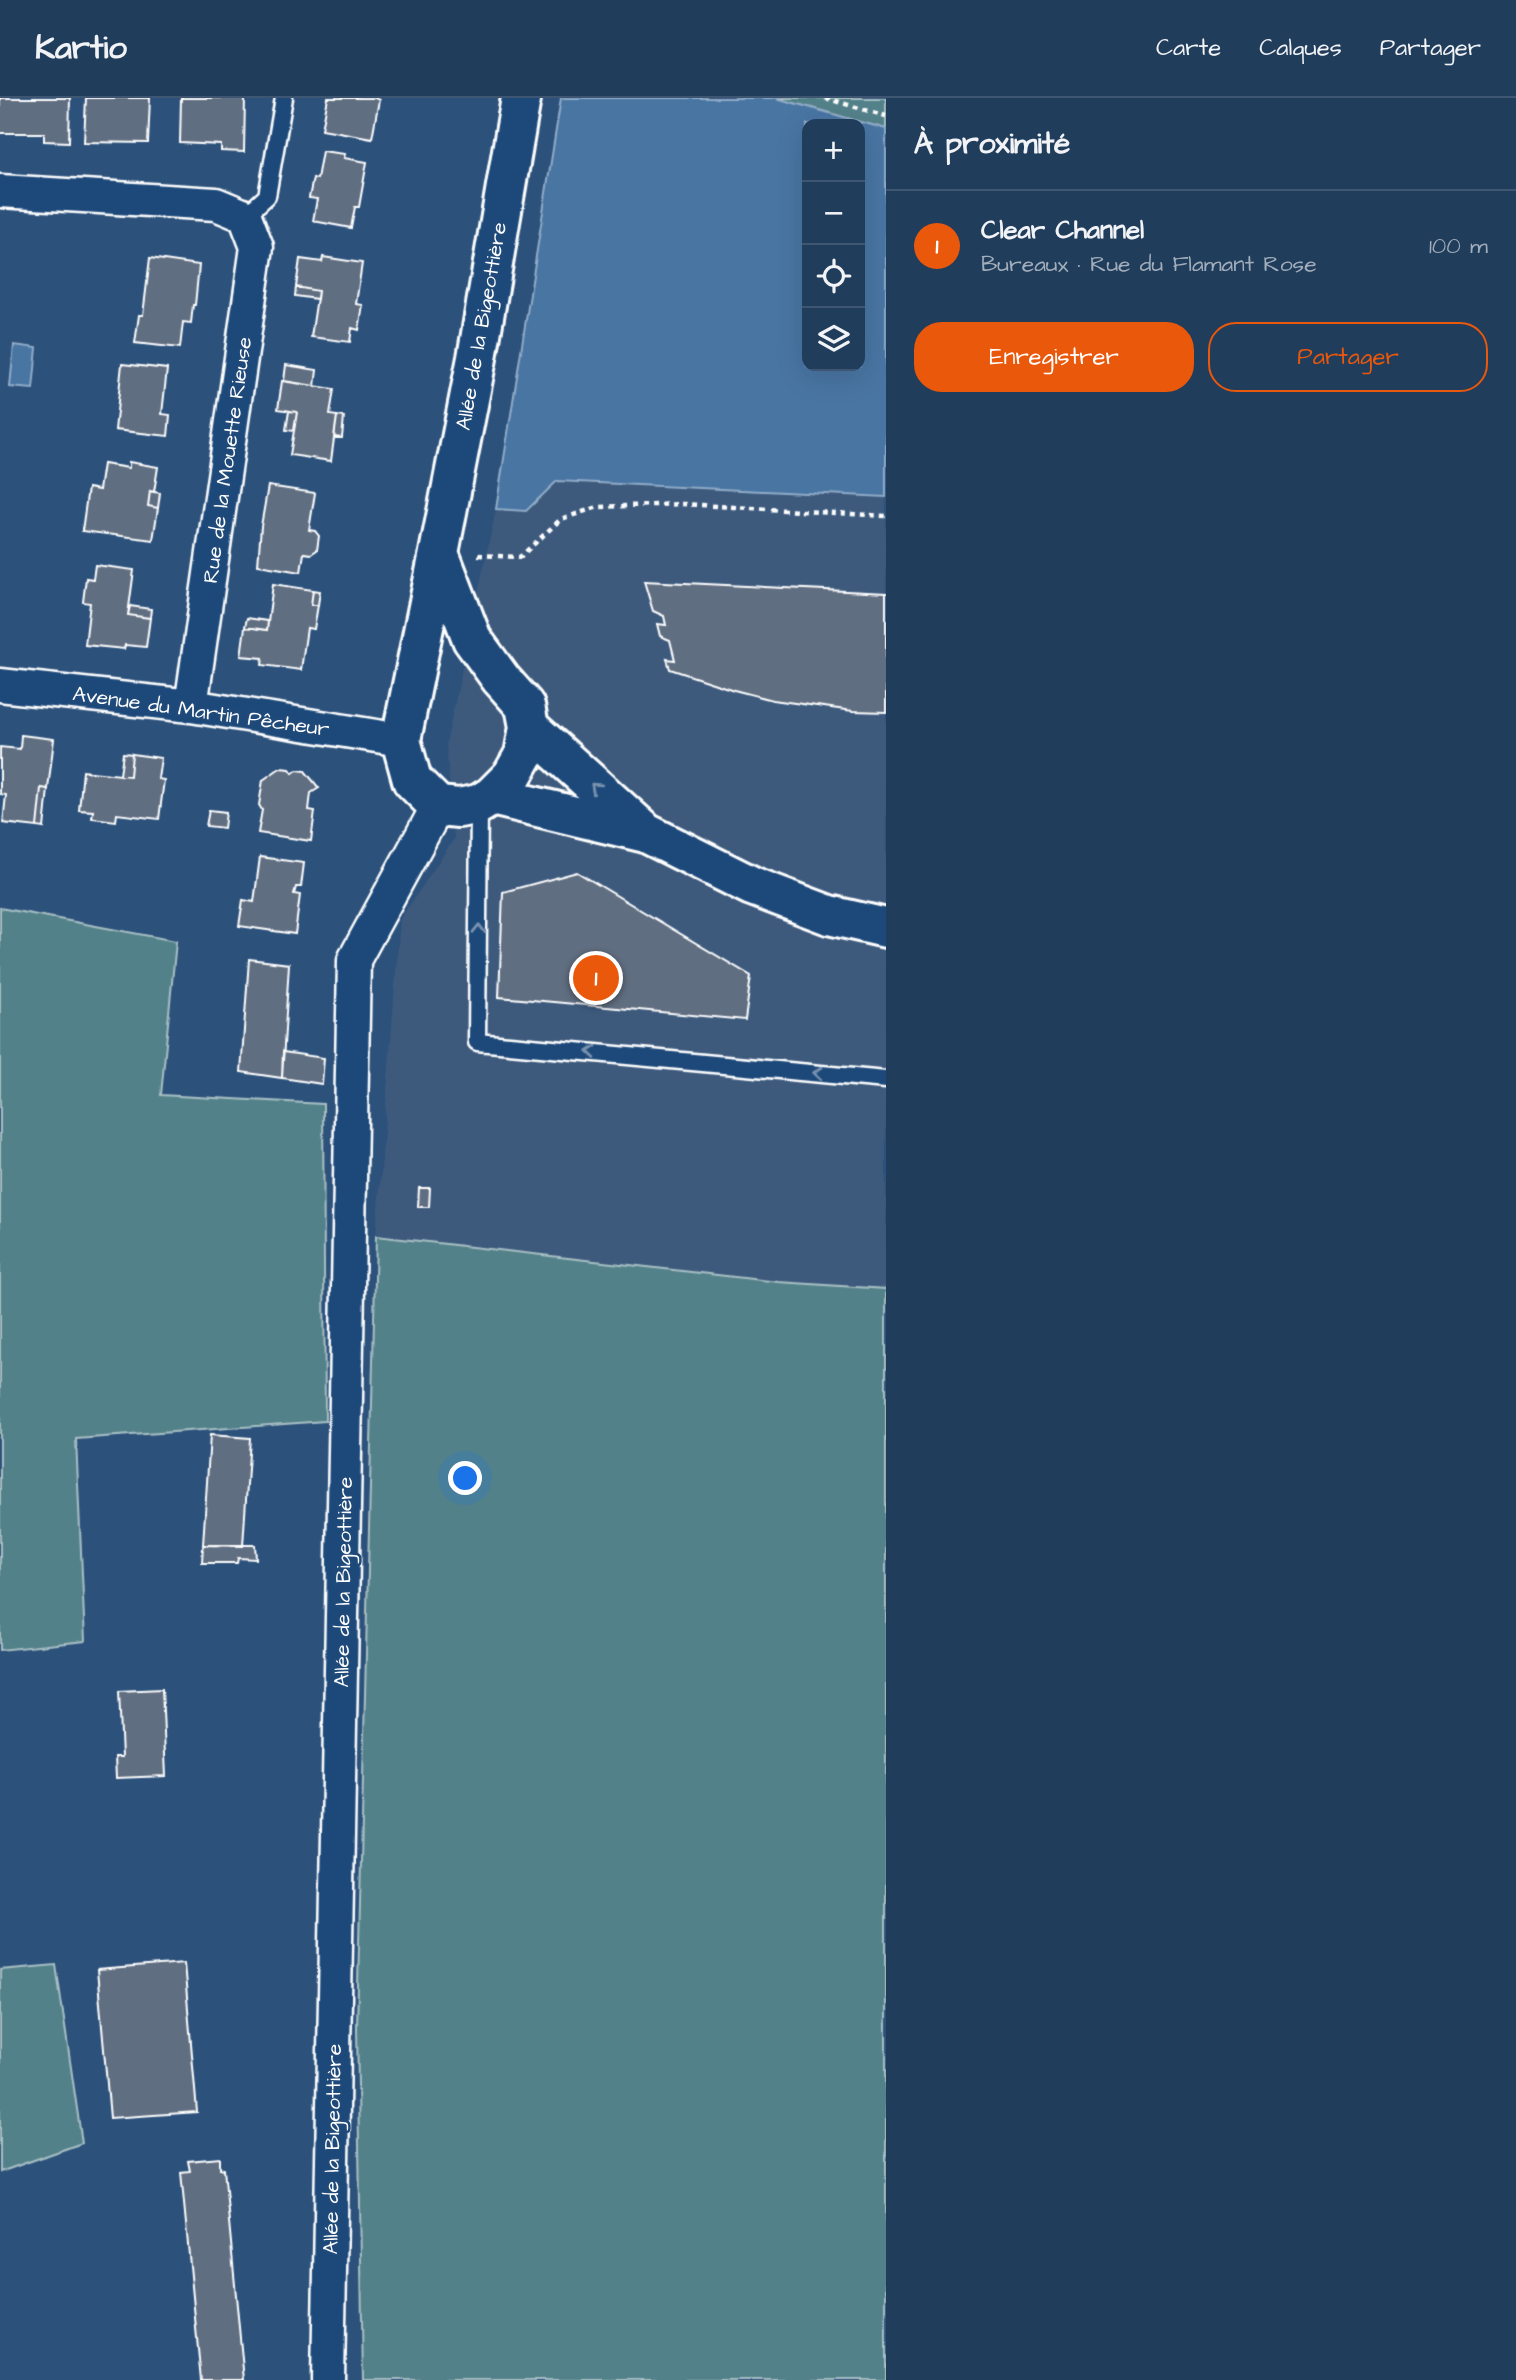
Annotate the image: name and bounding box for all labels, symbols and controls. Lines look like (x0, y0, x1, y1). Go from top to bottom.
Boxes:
text: Kartio (35, 25, 127, 71)
text: Carte (1156, 31, 1221, 65)
text: Calques (1259, 31, 1342, 65)
text: Partager (1380, 31, 1481, 65)
map controls (802, 119, 865, 371)
button: + (802, 119, 865, 182)
text: À proximité (914, 123, 1070, 165)
button: − (802, 182, 865, 245)
text: Clear Channel (981, 212, 1144, 248)
street label: Allée de la Bigeottière (449, 220, 516, 433)
text: 1 (936, 230, 938, 262)
text: 100 m (1429, 230, 1488, 262)
button: locate (802, 245, 865, 308)
text: Bureaux · Rue du Flamant Rose (981, 248, 1317, 280)
button: layers (802, 308, 865, 371)
button: Enregistrer (914, 322, 1194, 392)
button: Partager (1208, 322, 1488, 392)
street label: Rue de la Mouette Rieuse (196, 335, 259, 585)
street label: Avenue du Martin Pêcheur (71, 679, 331, 744)
one-way arrow (590, 783, 603, 795)
one-way arrow (472, 923, 487, 934)
pin: 1 (573, 952, 619, 1004)
one-way arrow (586, 1045, 597, 1060)
one-way arrow (812, 1066, 823, 1081)
your location (448, 1461, 482, 1495)
street label: Allée de la Bigeottière (327, 1476, 362, 1688)
street label: Allée de la Bigeottière (316, 2043, 351, 2255)

